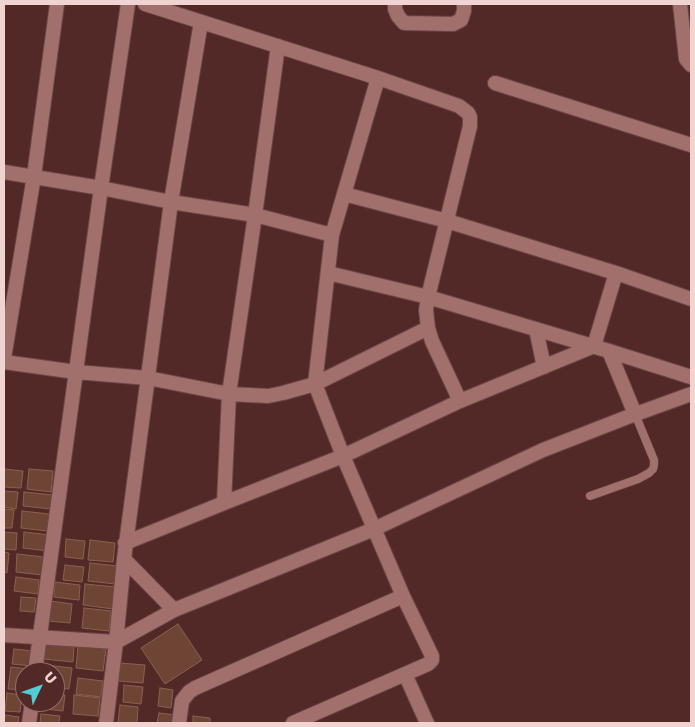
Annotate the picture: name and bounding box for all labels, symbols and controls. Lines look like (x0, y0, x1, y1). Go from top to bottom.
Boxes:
north arrow (15, 662, 65, 712)
text: U (41, 668, 61, 687)

